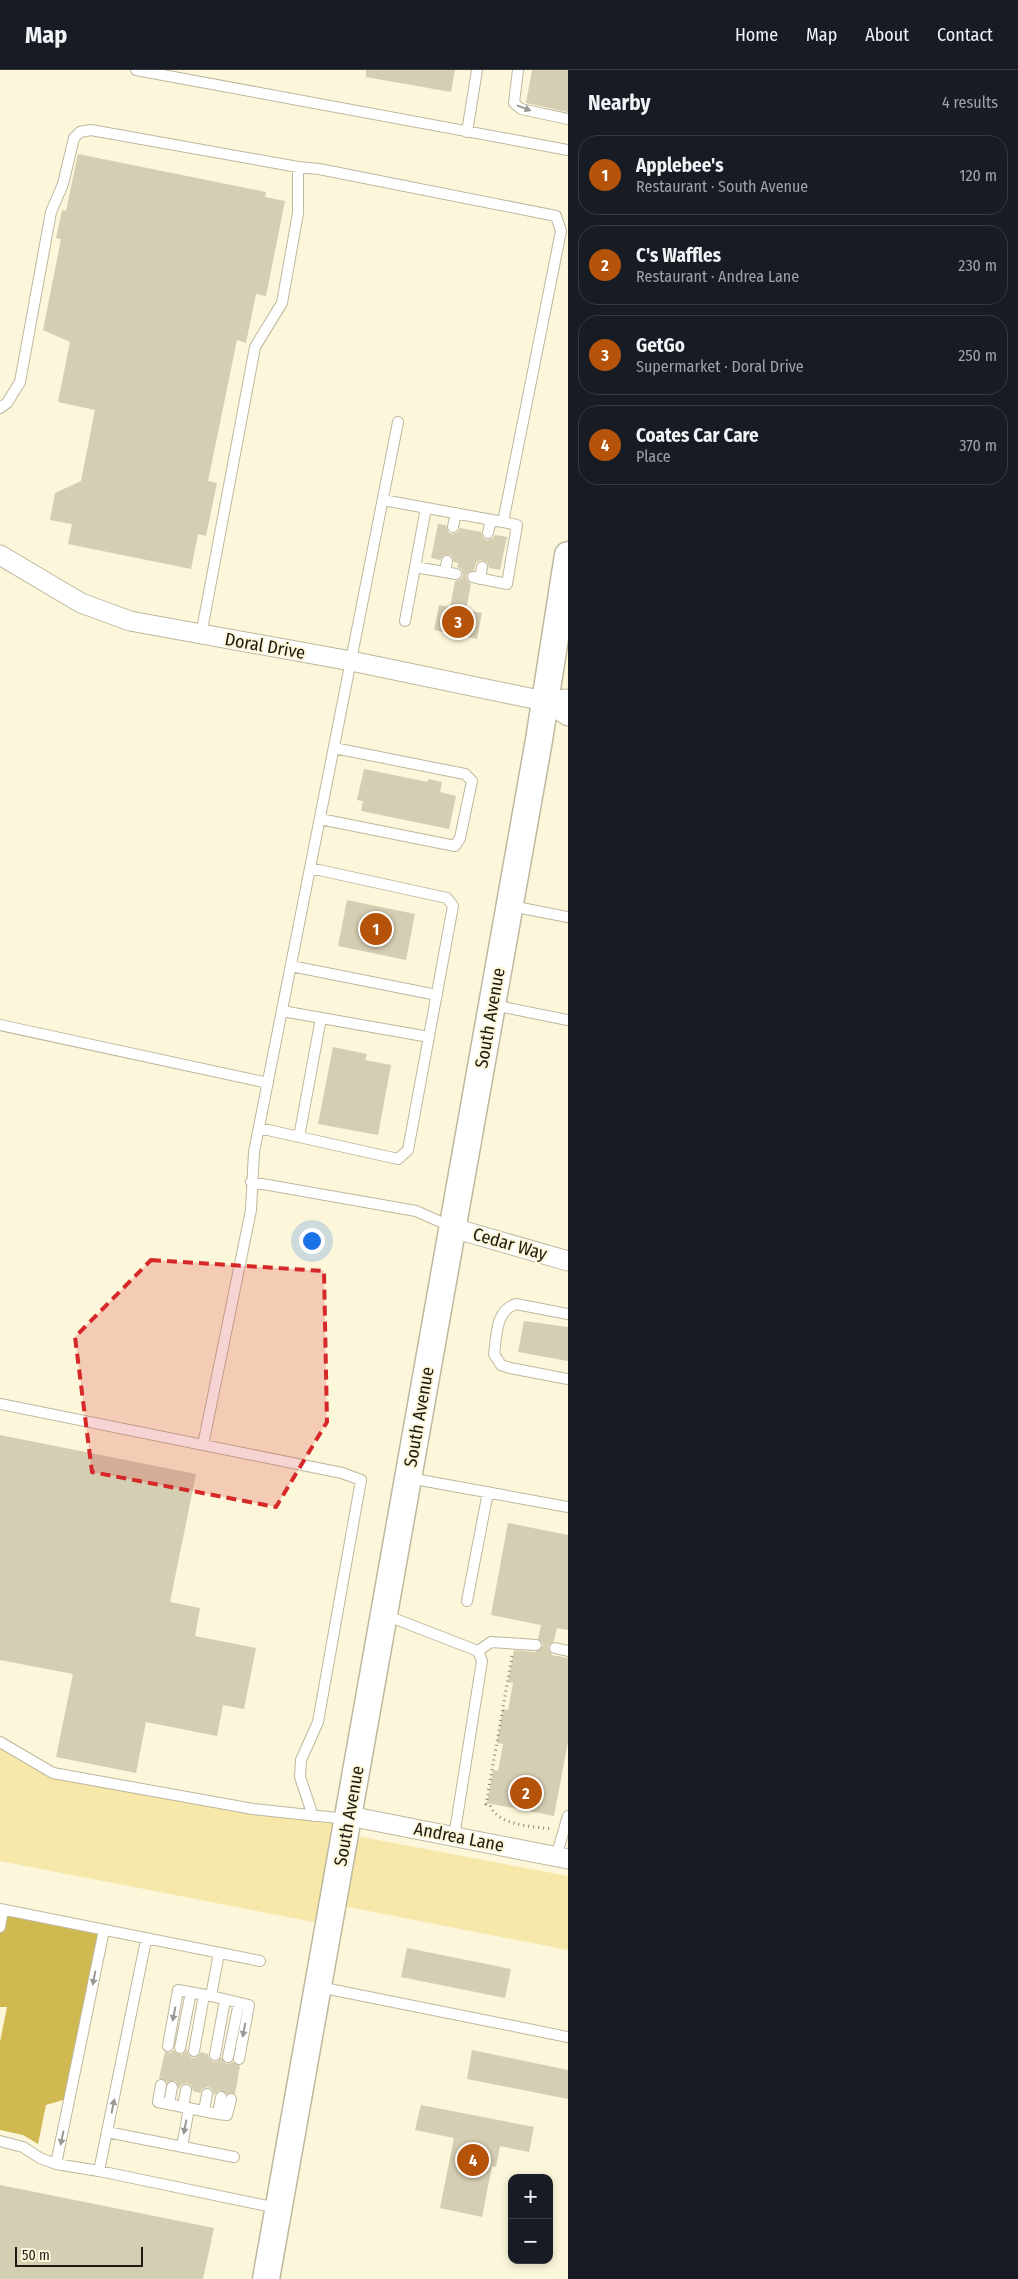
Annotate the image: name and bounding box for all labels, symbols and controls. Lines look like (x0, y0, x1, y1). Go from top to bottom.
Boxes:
text: Map (25, 21, 67, 49)
text: Home (735, 24, 778, 46)
text: Map (806, 24, 837, 46)
text: About (865, 24, 909, 46)
text: Contact (937, 24, 993, 46)
text: Nearby (588, 90, 650, 116)
text: 4 results (942, 93, 998, 112)
one-way arrow (517, 104, 532, 112)
text: Applebee's (636, 154, 723, 177)
text: 1 (602, 166, 608, 185)
text: 120 m (959, 166, 997, 185)
text: Restaurant · South Avenue (636, 177, 808, 196)
text: C's Waffles (636, 244, 721, 267)
text: 2 (601, 256, 609, 275)
text: 230 m (958, 256, 997, 275)
text: Restaurant · Andrea Lane (636, 267, 799, 286)
text: GetGo (636, 334, 685, 357)
text: 3 (601, 346, 609, 365)
text: 250 m (958, 346, 997, 365)
text: Supermarket · Doral Drive (636, 357, 804, 376)
text: Coates Car Care (636, 424, 759, 447)
text: 4 (601, 436, 609, 455)
text: 370 m (959, 436, 997, 455)
text: Place (636, 447, 671, 466)
pin: 3 (442, 603, 474, 641)
street label: Doral Drive (223, 628, 307, 664)
pin: 1 (360, 910, 392, 948)
street label: South Avenue (470, 966, 510, 1070)
street label: Cedar Way (470, 1223, 550, 1265)
your location (299, 1228, 325, 1254)
street label: South Avenue (399, 1365, 439, 1469)
street label: South Avenue (329, 1764, 369, 1868)
pin: 2 (510, 1774, 542, 1812)
street label: Andrea Lane (412, 1817, 506, 1857)
one-way arrow (90, 1971, 98, 1986)
one-way arrow (169, 2007, 177, 2023)
one-way arrow (240, 2022, 248, 2038)
one-way arrow (109, 2097, 117, 2113)
one-way arrow (181, 2120, 189, 2136)
one-way arrow (58, 2130, 66, 2145)
pin: 4 (457, 2141, 489, 2179)
map controls (508, 2174, 553, 2264)
button: + (508, 2174, 553, 2219)
button: − (508, 2219, 553, 2264)
scale bar (15, 2244, 142, 2267)
text: 50 m (22, 2247, 50, 2264)

